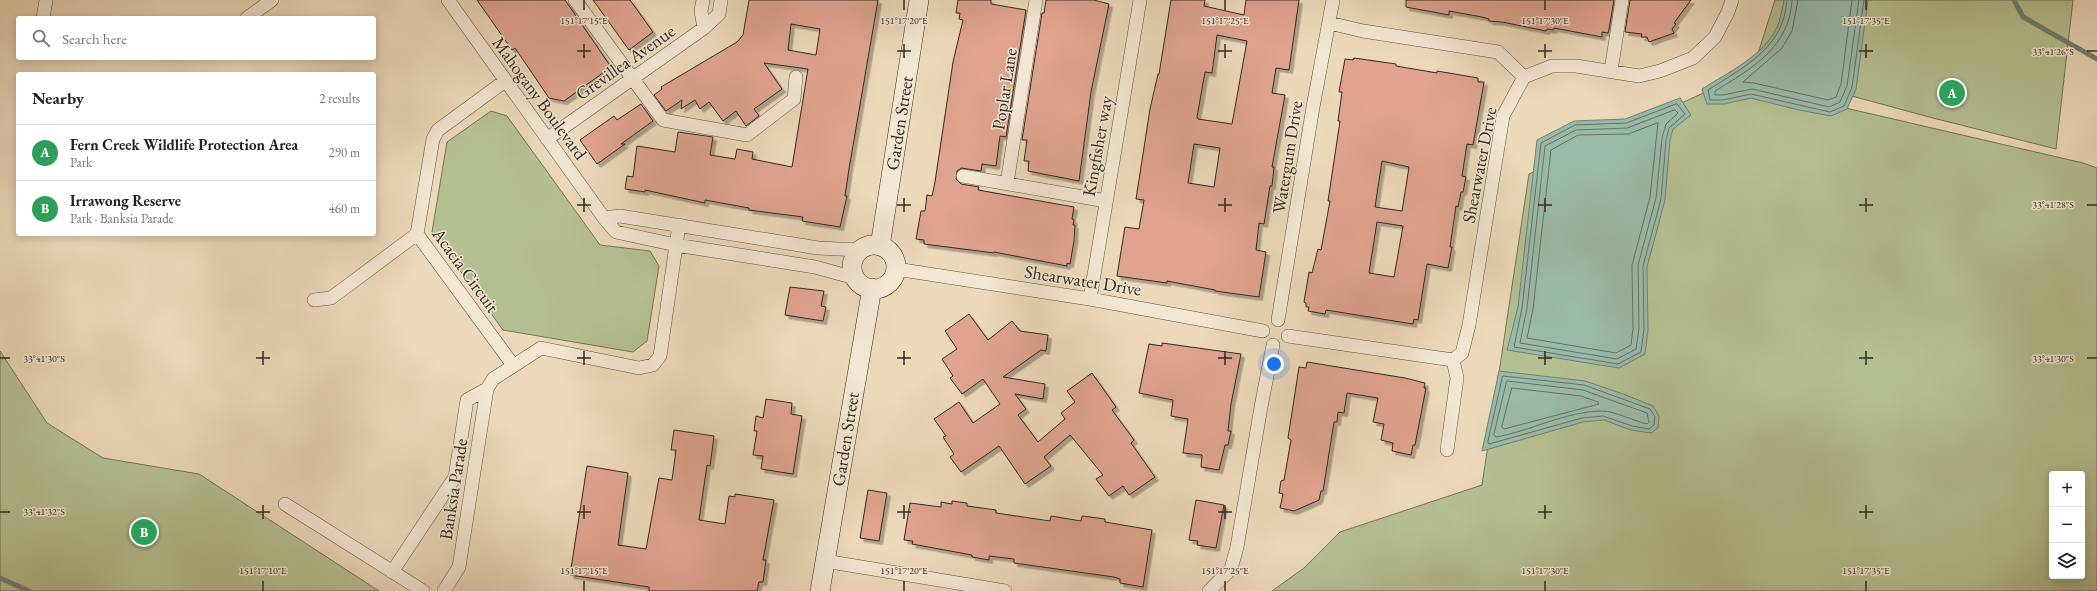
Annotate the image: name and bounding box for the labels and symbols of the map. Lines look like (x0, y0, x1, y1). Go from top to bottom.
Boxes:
text: 151°17'15"E (560, 14, 608, 27)
text: 151°17'20"E (880, 14, 928, 27)
text: 151°17'25"E (1201, 14, 1249, 27)
text: 151°17'30"E (1521, 14, 1569, 27)
text: 151°17'35"E (1842, 14, 1890, 27)
street label: Grevillea Avenue (571, 19, 679, 105)
street label: Mahogany Boulevard (488, 32, 593, 165)
text: 33°41'26"S (2032, 45, 2074, 58)
street label: Poplar Lane (986, 47, 1022, 131)
street label: Garden Street (880, 74, 918, 172)
pin: A (1939, 78, 1965, 108)
street label: Kingfisher way (1077, 94, 1117, 198)
street label: Watergum Drive (1267, 99, 1307, 215)
street label: Shearwater Drive (1456, 105, 1502, 225)
text: 33°41'28"S (2032, 198, 2074, 211)
street label: Acacia Circuit (427, 222, 505, 317)
street label: Shearwater Drive (1023, 259, 1143, 301)
text: 33°41'30"S (23, 352, 65, 365)
text: 33°41'30"S (2032, 352, 2074, 365)
your location (1264, 354, 1284, 374)
street label: Garden Street (826, 390, 864, 488)
street label: Banksia Parade (434, 437, 472, 541)
text: 33°41'32"S (23, 505, 65, 518)
pin: B (131, 517, 157, 547)
text: 151°17'10"E (239, 564, 287, 577)
text: 151°17'15"E (560, 564, 608, 577)
text: 151°17'20"E (880, 564, 928, 577)
text: 151°17'25"E (1201, 564, 1249, 577)
text: 151°17'30"E (1521, 564, 1569, 577)
text: 151°17'35"E (1842, 564, 1890, 577)

